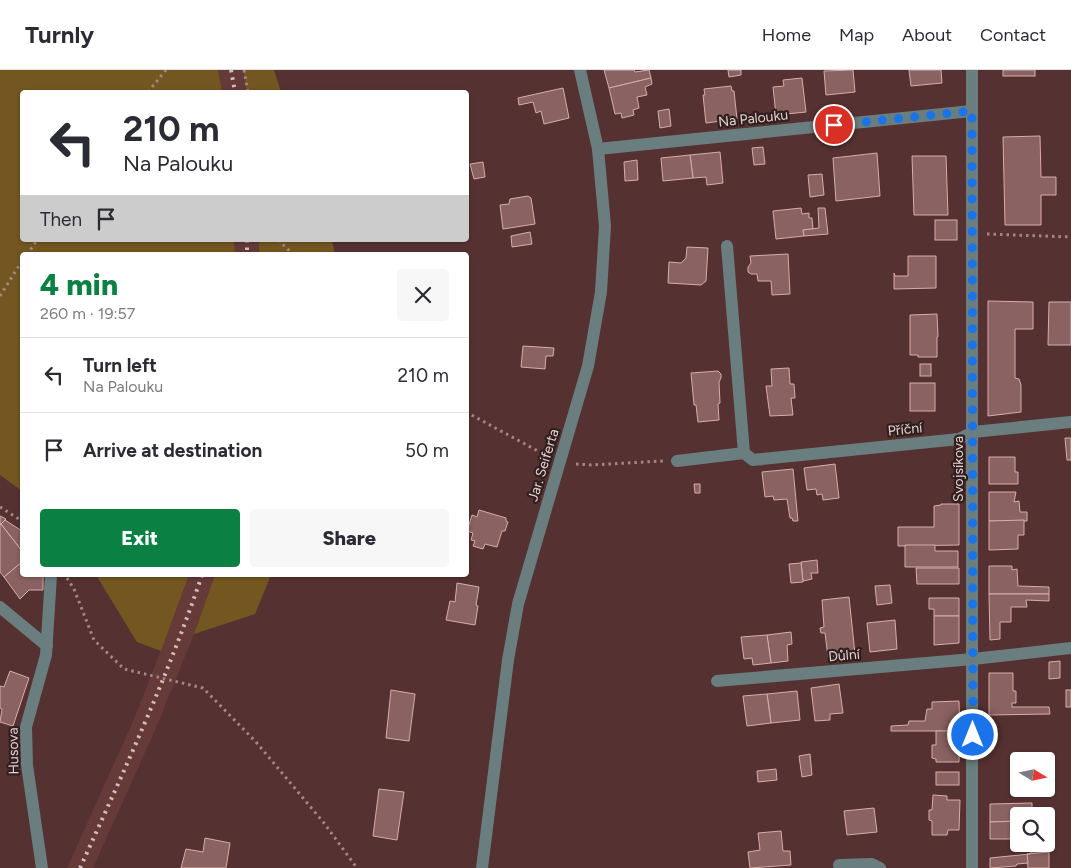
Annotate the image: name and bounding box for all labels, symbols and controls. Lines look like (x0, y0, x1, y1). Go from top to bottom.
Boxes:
text: Turnly (25, 20, 94, 49)
text: Home (762, 24, 811, 46)
text: Map (839, 24, 874, 46)
text: About (902, 24, 952, 46)
text: Contact (980, 24, 1046, 46)
pin (813, 104, 855, 146)
street label: Na Palouku (717, 106, 789, 131)
text: 210 m (123, 108, 220, 150)
icon: left (40, 110, 105, 175)
icon: arrive (820, 111, 848, 139)
text: Na Palouku (123, 150, 233, 177)
icon: arrive (92, 205, 120, 233)
text: Then (40, 208, 82, 231)
text: 4 min (40, 266, 118, 303)
button: close (397, 269, 449, 321)
text: 260 m · 19:57 (40, 304, 135, 323)
text: Turn left (83, 354, 157, 377)
icon: left (40, 361, 68, 389)
text: 210 m (397, 364, 449, 387)
text: Na Palouku (83, 377, 163, 396)
street label: Příční (887, 419, 924, 440)
street label: Jar. Seiferta (524, 427, 563, 503)
icon: arrive (40, 436, 68, 464)
street label: Svojsíkova (950, 436, 967, 502)
text: Arrive at destination (83, 439, 262, 462)
text: 50 m (405, 439, 449, 462)
button: Exit (40, 509, 240, 567)
button: Share (250, 509, 449, 567)
street label: Důlní (828, 646, 861, 665)
position arrow (946, 708, 998, 760)
street label: Husova (5, 727, 22, 775)
north arrow (1010, 752, 1055, 798)
map controls (1010, 752, 1055, 852)
button: search (1010, 807, 1055, 852)

